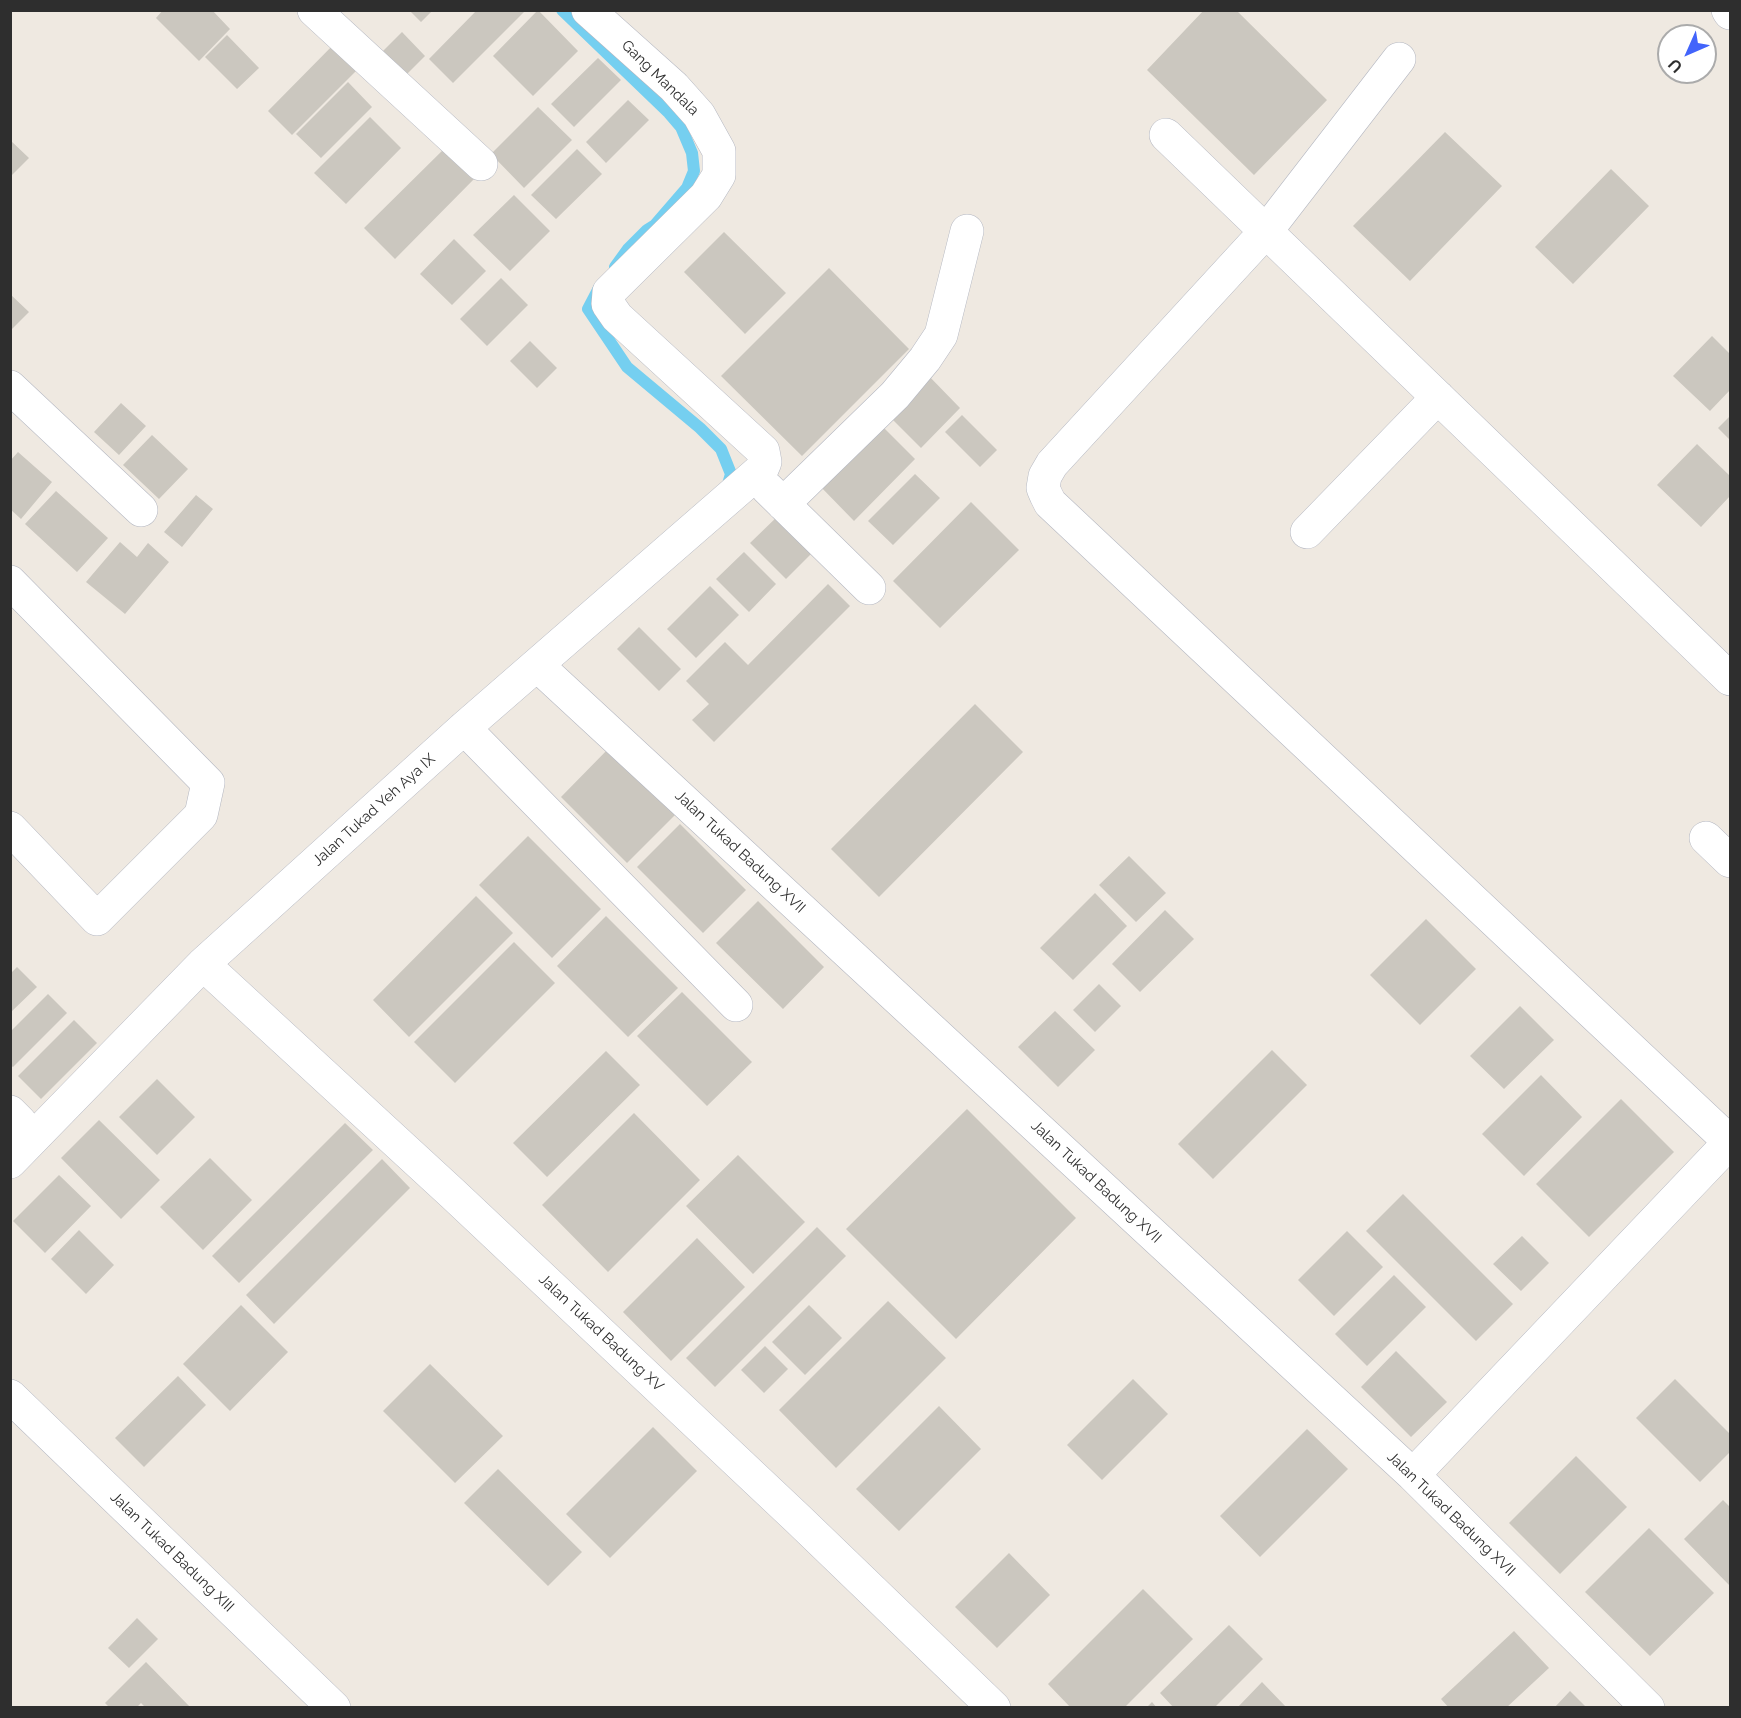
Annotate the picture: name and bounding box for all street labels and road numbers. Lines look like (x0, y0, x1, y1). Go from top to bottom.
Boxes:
street label: Gang Mandala (618, 37, 702, 119)
street label: Jalan Tukad Yeh Aya IX (309, 750, 439, 870)
street label: Jalan Tukad Badung XVII (671, 787, 809, 917)
street label: Jalan Tukad Badung XVII (1027, 1117, 1165, 1247)
street label: Jalan Tukad Badung XV (535, 1270, 667, 1396)
street label: Jalan Tukad Badung XVII (1383, 1448, 1519, 1580)
street label: Jalan Tukad Badung XIII (106, 1488, 238, 1616)

